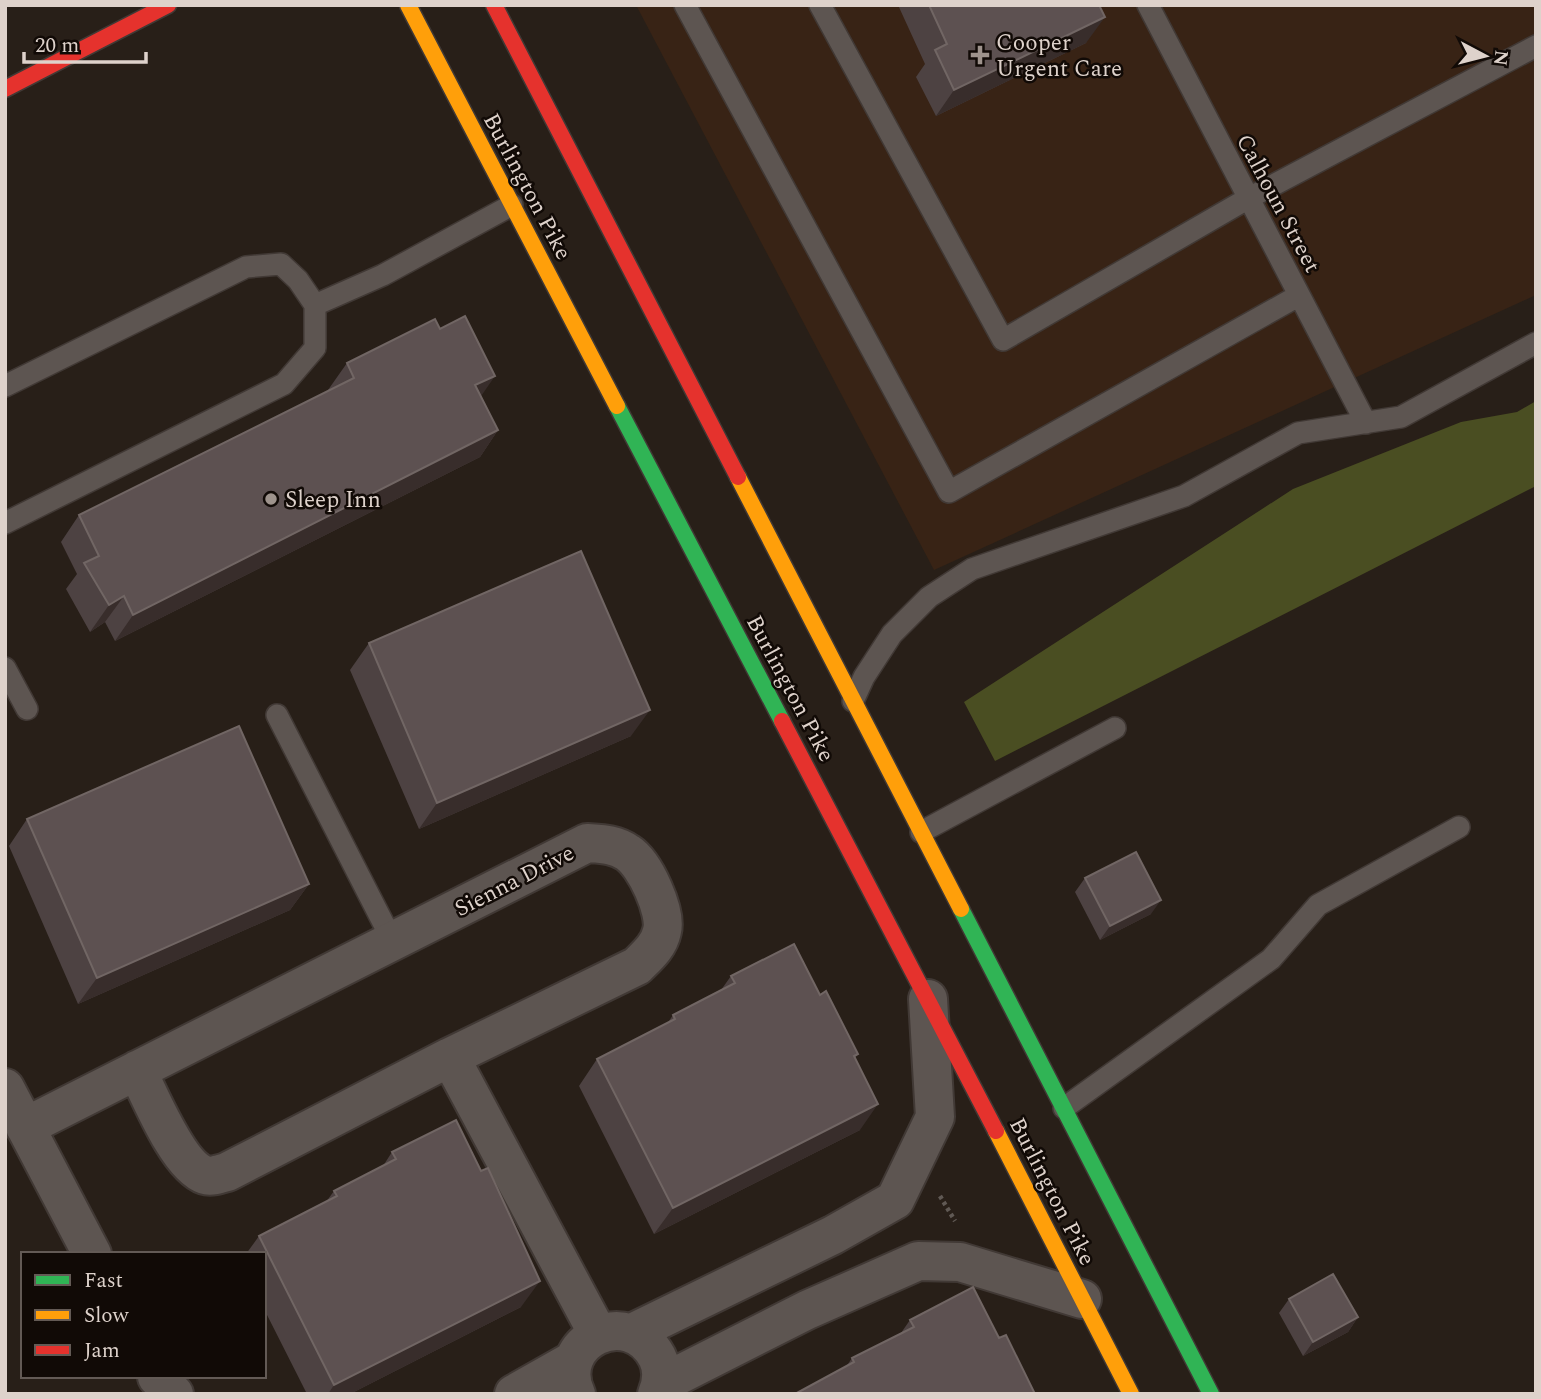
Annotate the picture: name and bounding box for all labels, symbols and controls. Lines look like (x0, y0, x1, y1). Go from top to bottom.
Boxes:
scale bar (24, 21, 147, 65)
north arrow (1450, 21, 1520, 91)
place label: Cooper Urgent Care (996, 26, 1122, 87)
text: 20 m (35, 30, 79, 62)
marker: Cooper Urgent Care (970, 45, 990, 65)
text: N (1485, 48, 1516, 67)
street label: Burlington Pike (473, 107, 580, 266)
street label: Calhoun Street (1226, 128, 1329, 279)
place label: Sleep Inn (285, 483, 381, 518)
marker: Sleep Inn (263, 491, 279, 507)
street label: Burlington Pike (736, 609, 843, 768)
street label: Sienna Drive (449, 836, 581, 927)
street label: Burlington Pike (999, 1112, 1104, 1272)
legend (21, 1252, 266, 1378)
text: Fast (84, 1265, 123, 1297)
text: Slow (84, 1300, 130, 1332)
text: Jam (84, 1335, 120, 1367)

